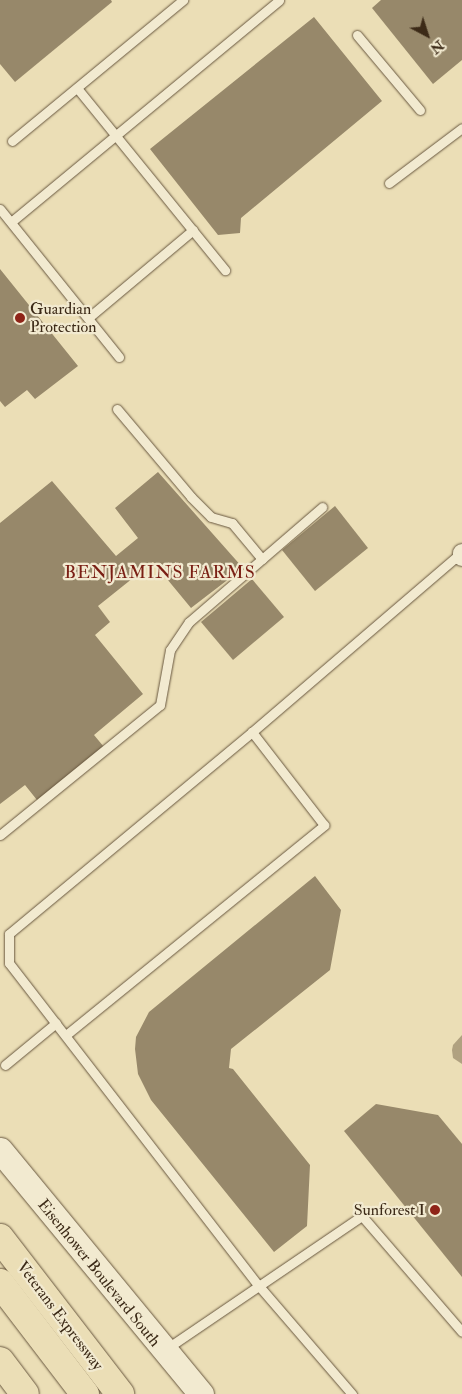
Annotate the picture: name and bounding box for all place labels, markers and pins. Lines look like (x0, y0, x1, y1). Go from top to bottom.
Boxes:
place label: Guardian Protection (30, 299, 96, 337)
marker: Guardian Protection (14, 312, 26, 324)
place label: Sunforest I (354, 1200, 425, 1220)
marker: Sunforest I (429, 1204, 441, 1216)

